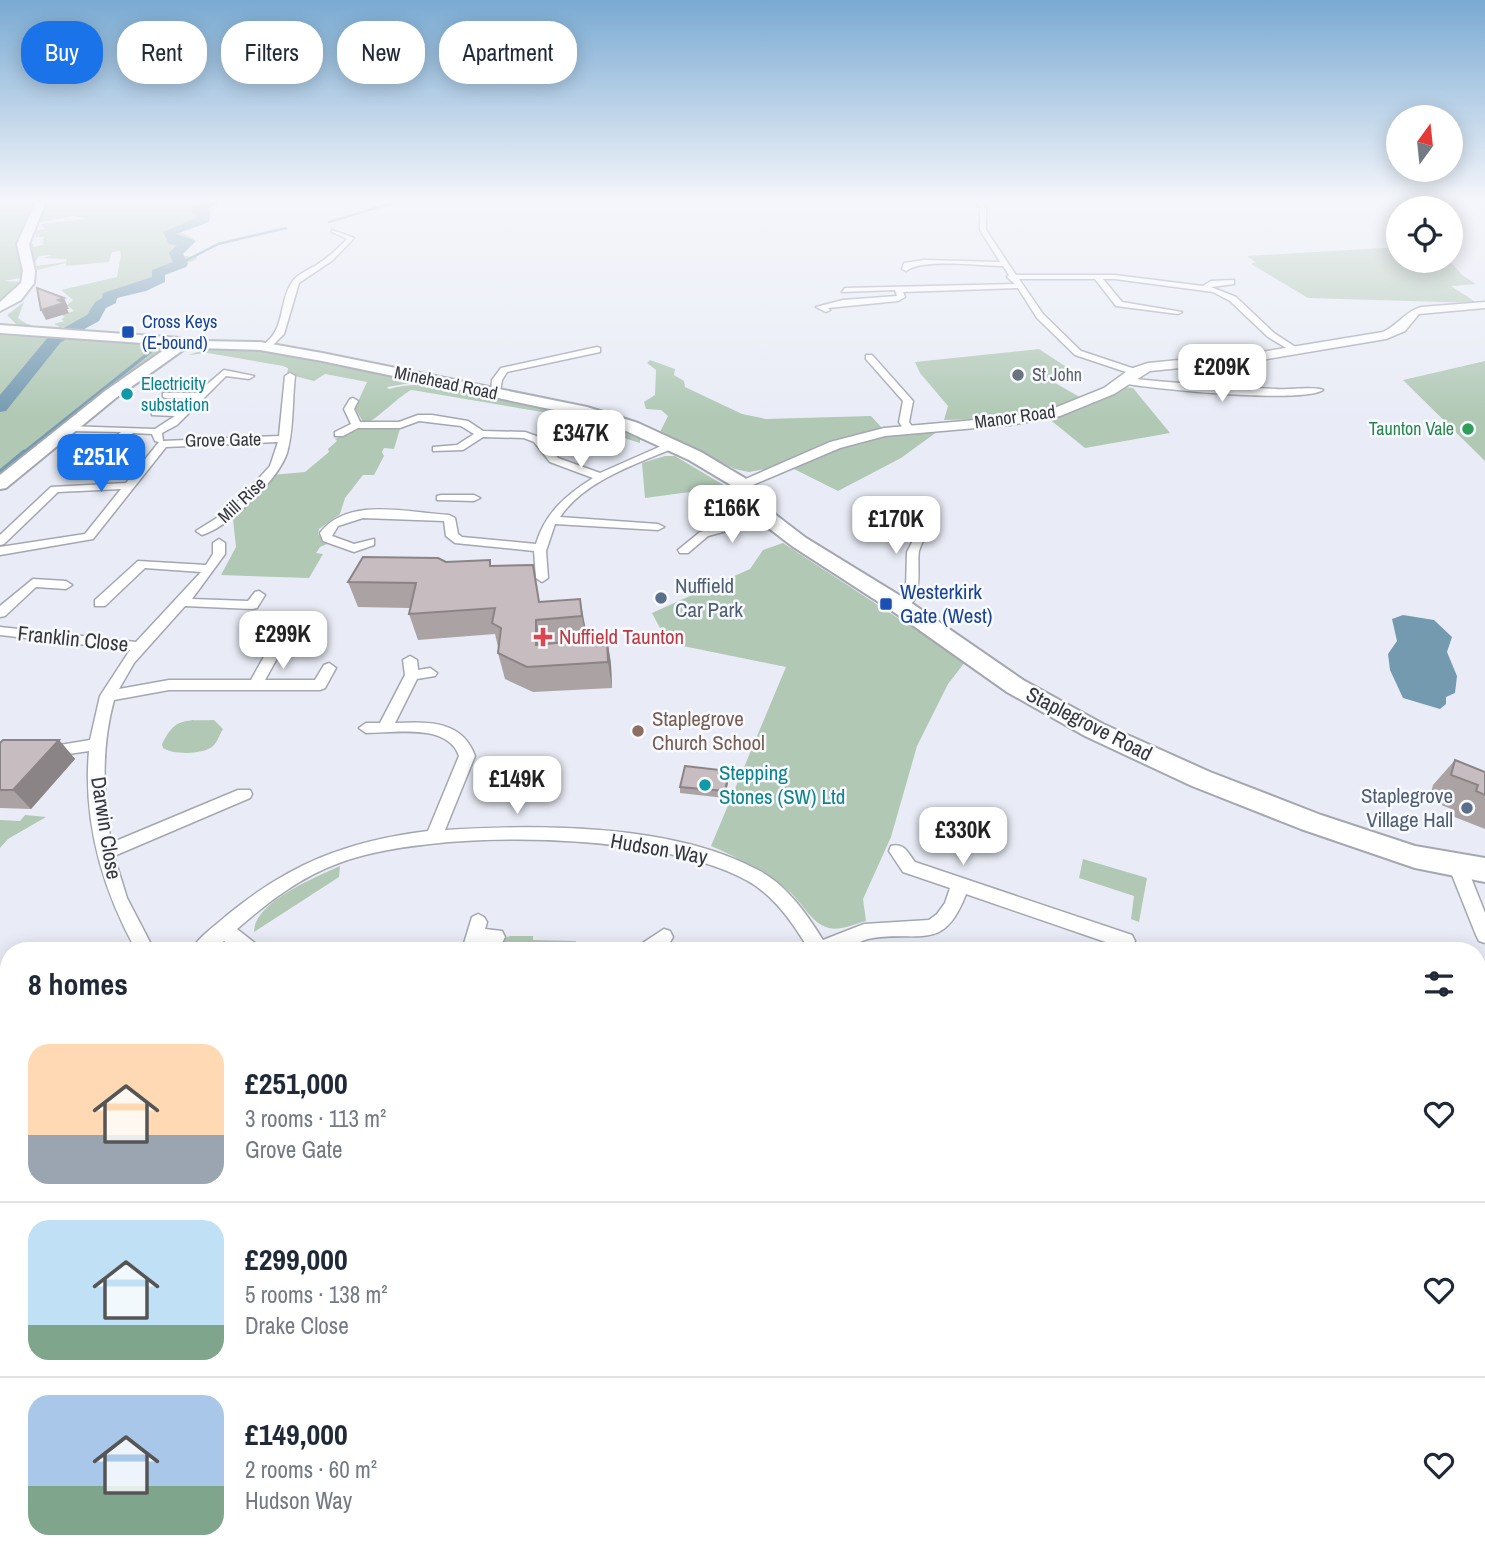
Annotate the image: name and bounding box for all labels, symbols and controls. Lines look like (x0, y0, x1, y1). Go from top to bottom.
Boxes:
chip: Buy (21, 21, 103, 84)
chip: Rent (117, 21, 207, 84)
chip: Filters (221, 21, 323, 84)
chip: New (337, 21, 425, 84)
chip: Apartment (439, 21, 577, 84)
north arrow (1386, 105, 1463, 182)
map controls (1386, 105, 1463, 273)
button: locate (1386, 196, 1463, 273)
place label: Cross Keys (E-bound) (142, 309, 217, 355)
marker: Cross Keys (E-bound) (120, 324, 136, 340)
pin: £209K (1173, 344, 1271, 404)
text: £209K (1194, 351, 1250, 382)
street label: Minehead Road (392, 359, 500, 406)
place label: St John (1032, 362, 1082, 387)
marker: St John (1010, 367, 1026, 383)
place label: Electricity substation (141, 371, 209, 417)
marker: Electricity substation (119, 386, 135, 402)
street label: Manor Road (973, 398, 1057, 435)
pin: £347K (532, 410, 630, 470)
place label: Taunton Vale (1369, 416, 1454, 441)
text: £347K (553, 417, 609, 448)
marker: Taunton Vale (1460, 421, 1476, 437)
street label: Grove Gate (185, 426, 261, 453)
pin: £251K (52, 434, 150, 494)
text: £251K (73, 441, 129, 472)
street label: Mill Rise (212, 471, 271, 528)
pin: £166K (683, 486, 781, 545)
text: £166K (704, 492, 760, 523)
pin: £170K (847, 496, 945, 556)
text: £170K (868, 503, 924, 534)
place label: Nuffield Car Park (675, 571, 743, 624)
place label: Westerkirk Gate (West) (900, 577, 993, 630)
marker: Nuffield Car Park (653, 590, 669, 606)
marker: Westerkirk Gate (West) (878, 596, 894, 612)
pin: £299K (234, 612, 332, 671)
street label: Franklin Close (16, 618, 130, 659)
text: £299K (255, 618, 311, 649)
place label: Nuffield Taunton (559, 622, 684, 651)
marker: Nuffield Taunton (533, 627, 553, 647)
street label: Staplegrove Road (1021, 679, 1157, 768)
place label: Staplegrove Church School (652, 704, 765, 757)
marker: Staplegrove Church School (630, 723, 646, 739)
pin: £149K (468, 756, 566, 816)
place label: Stepping Stones (SW) Ltd (719, 758, 845, 811)
text: £149K (489, 763, 545, 794)
street label: Darwin Close (84, 775, 129, 881)
marker: Stepping Stones (SW) Ltd (697, 777, 713, 793)
place label: Staplegrove Village Hall (1361, 781, 1453, 834)
marker: Staplegrove Village Hall (1459, 800, 1475, 816)
pin: £330K (914, 808, 1012, 867)
text: £330K (935, 814, 991, 845)
street label: Hudson Way (608, 826, 710, 871)
text: 8 homes (28, 964, 128, 1004)
icon: filters (1420, 965, 1458, 1003)
text: £251,000 (245, 1063, 348, 1103)
icon: home (84, 1072, 168, 1156)
icon: heart (1420, 1095, 1458, 1133)
text: 3 rooms · 113 m² (245, 1103, 386, 1134)
text: Grove Gate (245, 1134, 343, 1165)
text: £299,000 (245, 1239, 348, 1279)
icon: home (84, 1248, 168, 1332)
icon: heart (1420, 1271, 1458, 1309)
text: 5 rooms · 138 m² (245, 1279, 388, 1310)
text: Drake Close (245, 1310, 349, 1341)
text: £149,000 (245, 1414, 348, 1454)
icon: home (84, 1423, 168, 1507)
icon: heart (1420, 1446, 1458, 1484)
text: 2 rooms · 60 m² (245, 1454, 377, 1485)
text: Hudson Way (245, 1485, 352, 1516)

